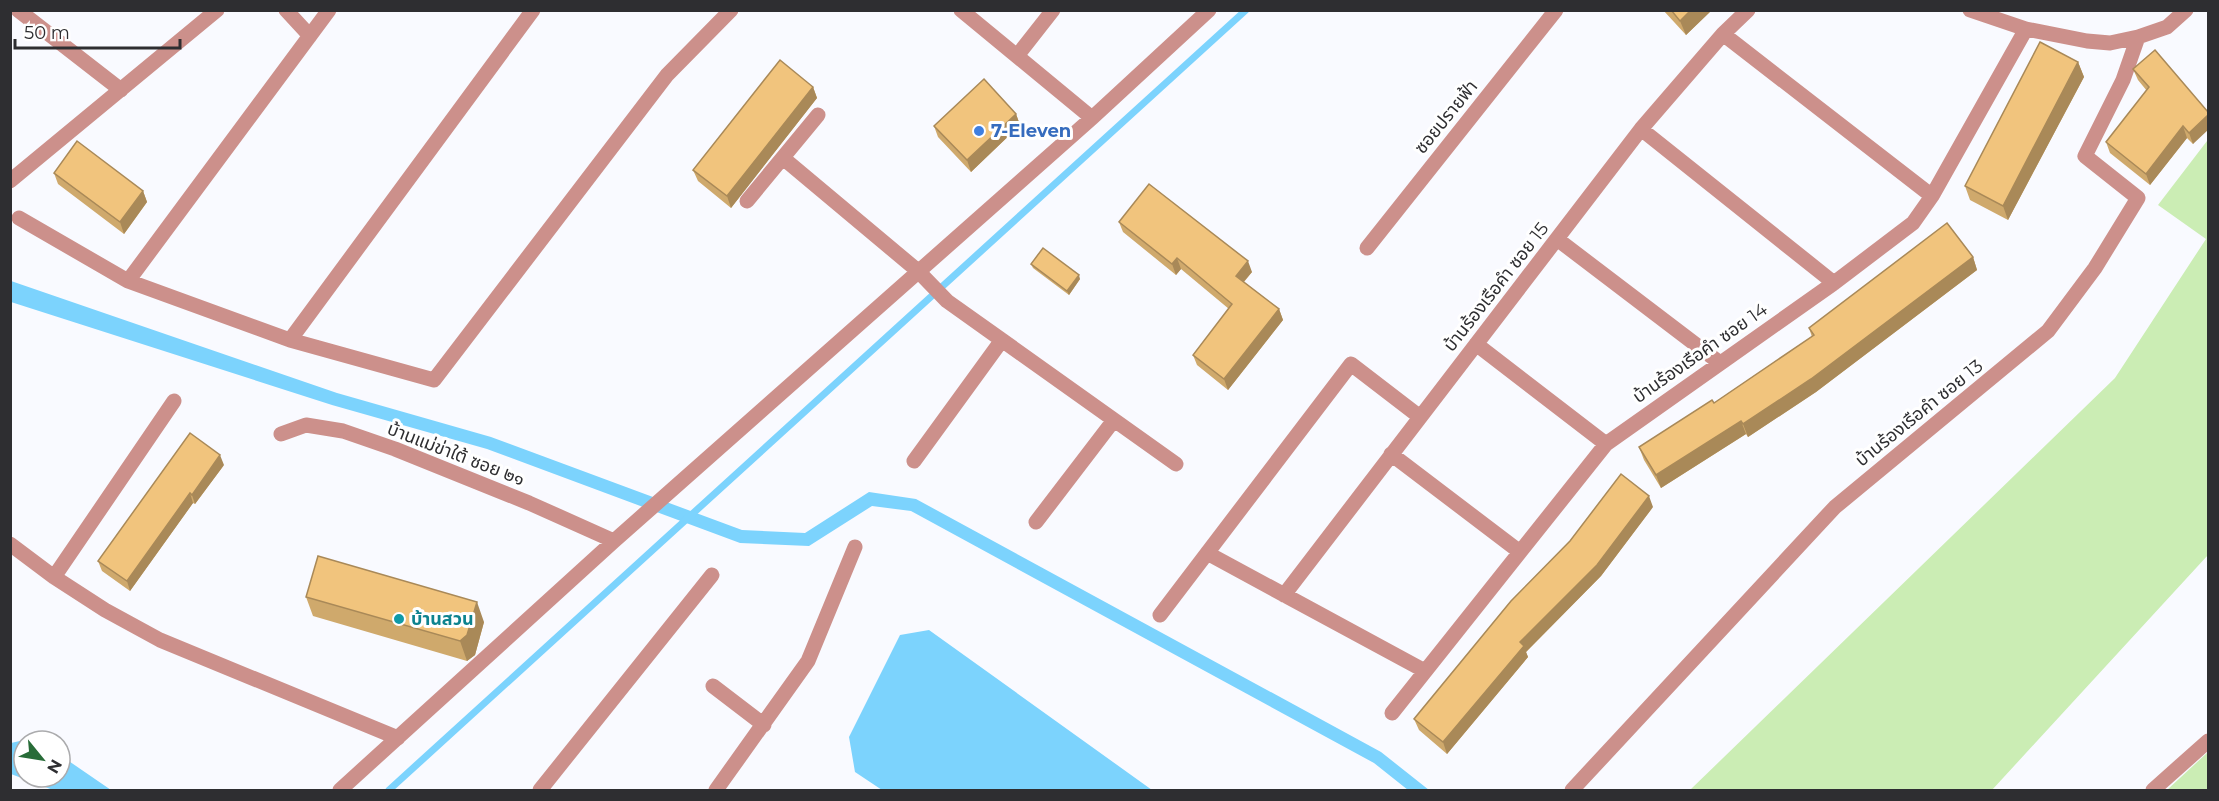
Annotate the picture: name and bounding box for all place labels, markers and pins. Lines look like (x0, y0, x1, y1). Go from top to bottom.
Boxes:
place label: 7-Eleven (991, 120, 1071, 142)
marker: 7-Eleven (972, 124, 986, 138)
place label: บ้านสวน (411, 608, 474, 630)
marker: บ้านสวน (392, 612, 406, 626)

